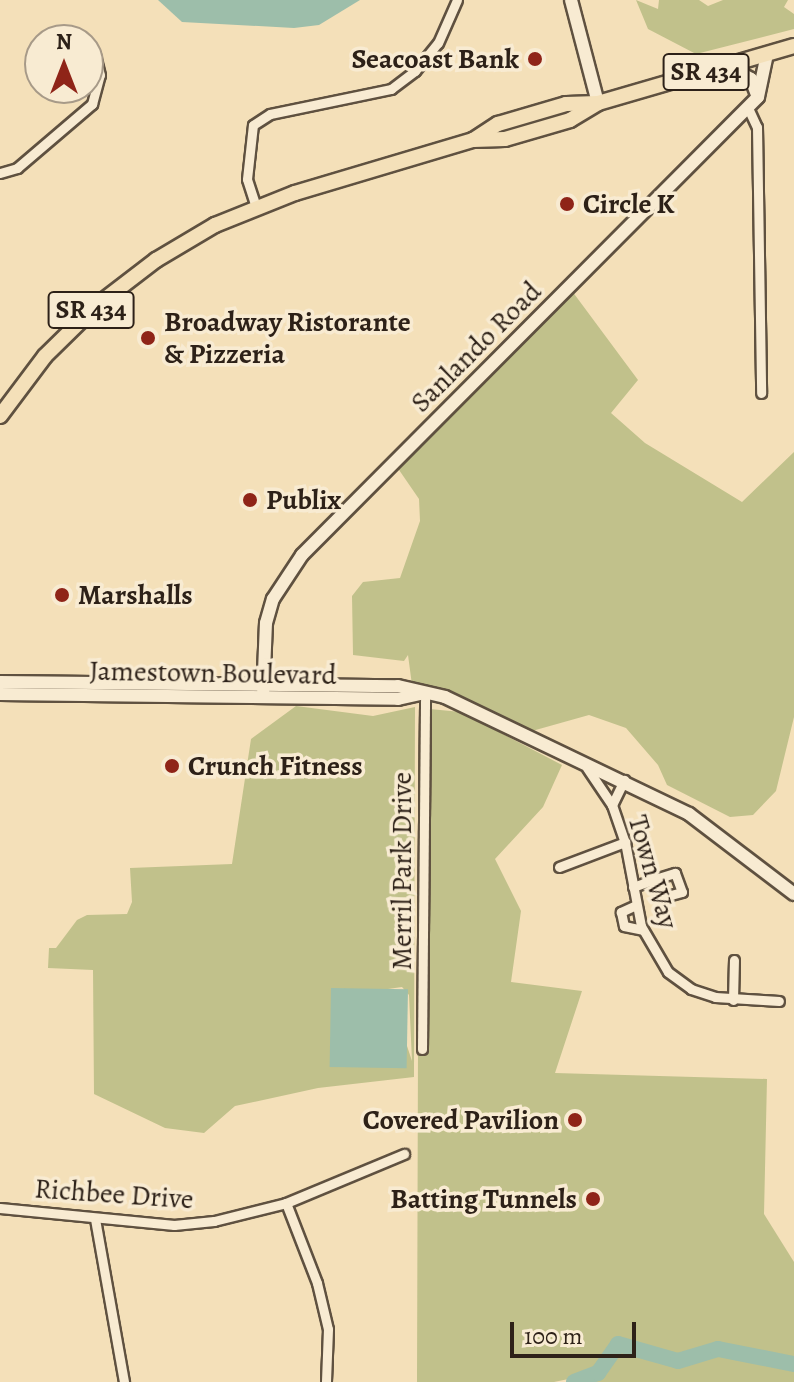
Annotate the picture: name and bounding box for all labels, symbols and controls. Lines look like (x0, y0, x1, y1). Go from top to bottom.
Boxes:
north arrow (24, 24, 104, 104)
text: N (56, 27, 72, 57)
place label: Seacoast Bank (351, 42, 519, 76)
marker: Seacoast Bank (526, 50, 544, 68)
road number: SR 434 (662, 50, 750, 94)
place label: Circle K (583, 187, 675, 221)
marker: Circle K (558, 195, 576, 213)
street label: Sanlando Road (404, 275, 548, 419)
road number: SR 434 (47, 288, 135, 332)
place label: Broadway Ristorante & Pizzeria (164, 305, 411, 371)
marker: Broadway Ristorante & Pizzeria (139, 329, 157, 347)
place label: Publix (266, 483, 341, 517)
marker: Publix (241, 491, 259, 509)
place label: Marshalls (78, 578, 193, 612)
marker: Marshalls (53, 586, 71, 604)
street label: Jamestown Boulevard (89, 654, 337, 692)
place label: Crunch Fitness (188, 749, 363, 783)
marker: Crunch Fitness (163, 757, 181, 775)
street label: Merril Park Drive (385, 772, 419, 970)
street label: Town Way (621, 811, 685, 933)
place label: Covered Pavilion (363, 1103, 559, 1137)
marker: Covered Pavilion (566, 1111, 584, 1129)
street label: Richbee Drive (33, 1172, 195, 1216)
place label: Batting Tunnels (390, 1182, 577, 1216)
marker: Batting Tunnels (584, 1190, 602, 1208)
scale bar (514, 1306, 640, 1356)
text: 100 m (524, 1320, 583, 1352)

